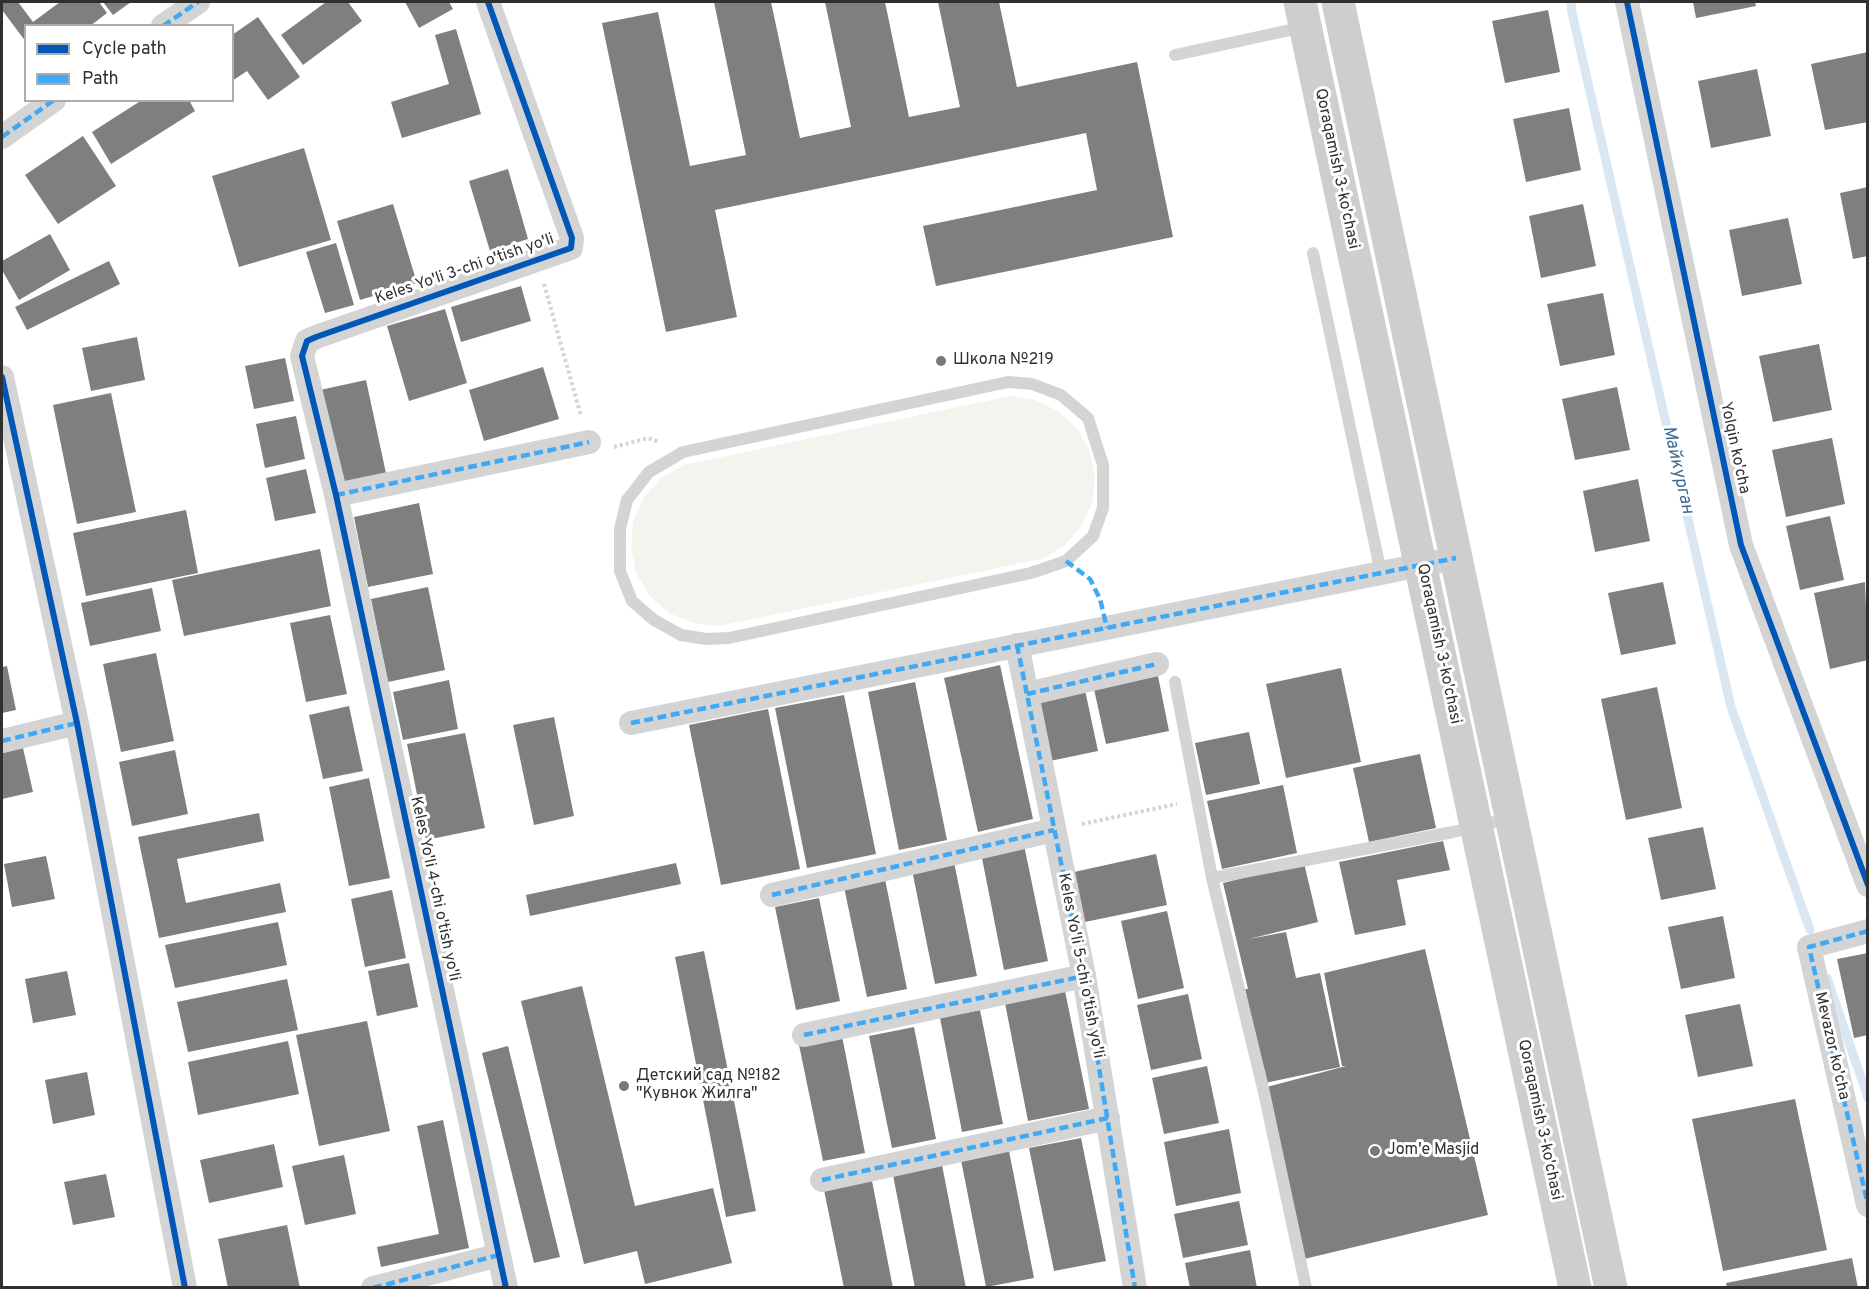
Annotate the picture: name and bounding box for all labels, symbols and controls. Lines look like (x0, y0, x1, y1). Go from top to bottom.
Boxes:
legend (24, 24, 234, 102)
text: Cycle path (82, 38, 167, 61)
text: Path (82, 68, 119, 91)
street label: Qoraqamish 3-ko'chasi (1310, 87, 1362, 251)
street label: Keles Yo'li 3-chi o'tish yo'li (373, 230, 557, 310)
place label: Школа №219 (953, 351, 1054, 371)
marker: Школа №219 (934, 354, 948, 368)
street label: Yolqin ko'cha (1715, 400, 1753, 496)
water label: Майкурган (1656, 424, 1698, 516)
street label: Qoraqamish 3-ko'chasi (1412, 562, 1464, 726)
street label: Keles Yo'li 4-chi o'tish yo'li (405, 795, 463, 983)
street label: Keles Yo'li 5-chi o'tish yo'li (1053, 872, 1107, 1060)
street label: Mevazor ko'cha (1809, 990, 1853, 1102)
street label: Qoraqamish 3-ko'chasi (1513, 1038, 1565, 1202)
place label: Детский сад №182 "Кувнок Жилга" (636, 1067, 781, 1105)
marker: Детский сад №182 "Кувнок Жилга" (617, 1079, 631, 1093)
place label: Jom'e Masjid (1387, 1141, 1479, 1161)
marker: Jom'e Masjid (1368, 1144, 1382, 1158)

